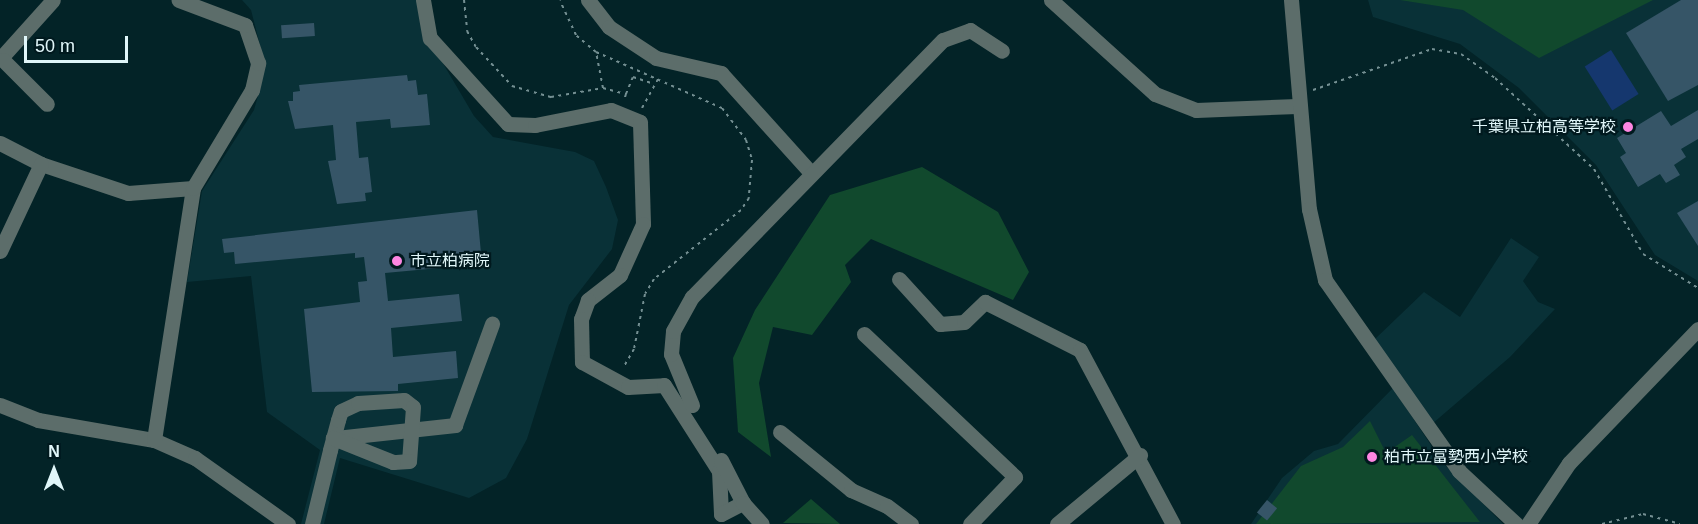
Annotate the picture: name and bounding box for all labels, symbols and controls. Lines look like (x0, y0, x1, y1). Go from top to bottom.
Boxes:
scale bar (27, 24, 130, 62)
text: 50 m (35, 36, 75, 56)
place label: 千葉県立柏高等学校 (1472, 117, 1616, 137)
marker: 千葉県立柏高等学校 (1621, 120, 1635, 134)
place label: 市立柏病院 (410, 251, 490, 271)
marker: 市立柏病院 (388, 252, 406, 270)
north arrow (24, 440, 84, 500)
text: N (48, 443, 60, 460)
place label: 柏市立富勢西小学校 (1384, 447, 1528, 467)
marker: 柏市立富勢西小学校 (1365, 450, 1379, 464)

